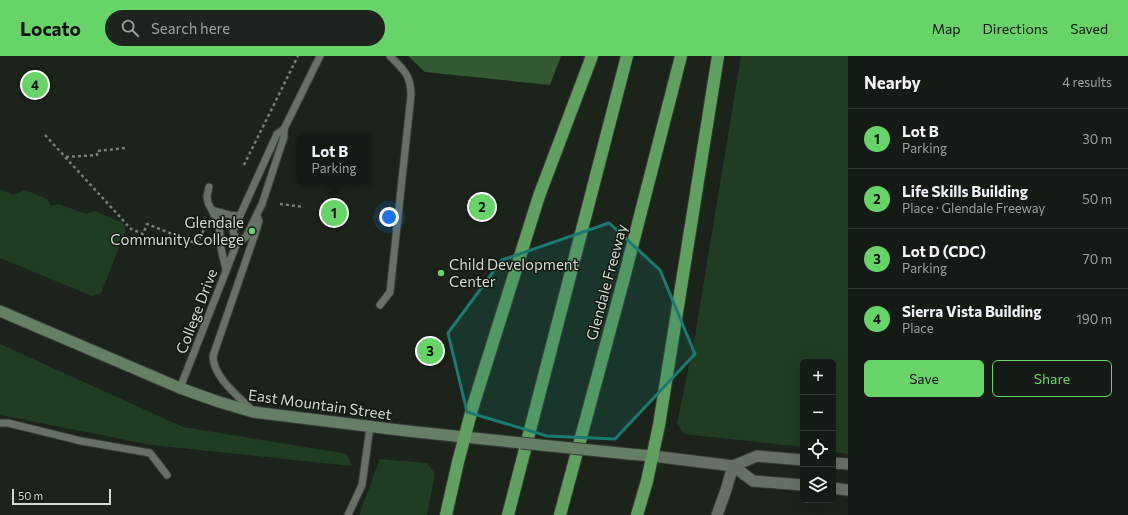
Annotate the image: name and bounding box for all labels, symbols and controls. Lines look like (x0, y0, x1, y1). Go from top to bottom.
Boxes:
search box (105, 10, 385, 46)
text: Locato (20, 17, 81, 40)
icon: search (119, 17, 141, 39)
text: Search here (151, 19, 230, 37)
text: Map (932, 20, 961, 37)
text: Directions (983, 20, 1048, 37)
text: Saved (1070, 20, 1108, 37)
pin: 4 (22, 70, 48, 100)
text: Nearby (864, 72, 921, 93)
text: 4 results (1062, 74, 1112, 90)
text: Lot B (902, 122, 939, 140)
text: 1 (874, 131, 880, 147)
text: 30 m (1082, 131, 1112, 147)
popup (297, 133, 371, 185)
text: Parking (902, 140, 947, 156)
text: Lot B (311, 142, 348, 160)
text: Parking (311, 160, 357, 176)
text: Life Skills Building (902, 182, 1028, 200)
text: 2 (873, 191, 881, 207)
text: 50 m (1082, 191, 1112, 207)
pin: 2 (469, 192, 495, 222)
pin: 1 (321, 198, 347, 228)
text: Place · Glendale Freeway (902, 200, 1045, 216)
your location (379, 207, 399, 227)
place label: Glendale Community College (110, 213, 244, 248)
street label: Glendale Freeway (582, 222, 630, 342)
marker: Glendale Community College (247, 226, 257, 236)
text: Lot D (CDC) (902, 242, 986, 260)
text: 3 (873, 251, 881, 267)
text: 70 m (1083, 251, 1112, 267)
place label: Child Development Center (449, 255, 579, 290)
text: Parking (902, 260, 947, 276)
street label: College Drive (172, 266, 221, 356)
marker: Child Development Center (436, 268, 446, 278)
text: Sierra Vista Building (902, 302, 1042, 320)
text: 4 (873, 311, 881, 327)
text: 190 m (1076, 311, 1112, 327)
text: Place (902, 320, 934, 336)
pin: 3 (417, 336, 443, 366)
map controls (800, 359, 836, 503)
button: + (800, 359, 836, 395)
button: Save (864, 360, 984, 397)
button: Share (992, 360, 1112, 397)
street label: East Mountain Street (247, 385, 393, 423)
button: − (800, 395, 836, 431)
button: locate (800, 431, 836, 467)
button: layers (800, 467, 836, 503)
scale bar (12, 487, 111, 506)
text: 50 m (18, 489, 43, 502)

